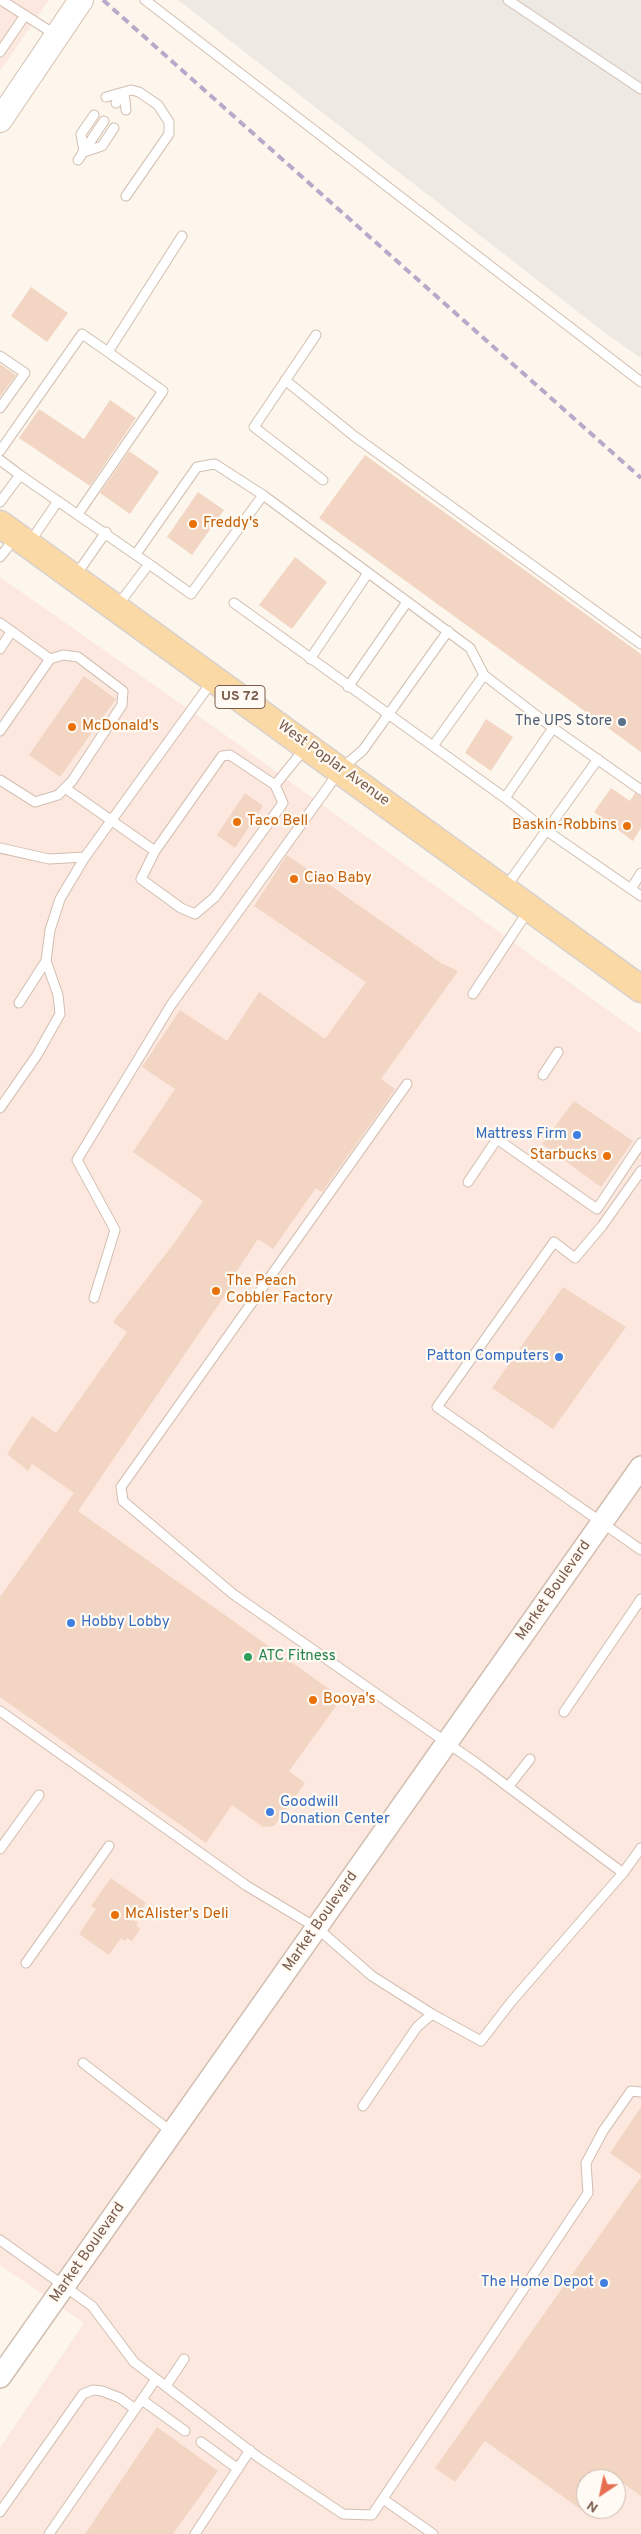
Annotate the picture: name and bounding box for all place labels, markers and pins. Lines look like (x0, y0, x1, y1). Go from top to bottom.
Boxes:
place label: Freddy's (203, 515, 259, 533)
marker: Freddy's (187, 518, 199, 530)
place label: The UPS Store (515, 713, 612, 731)
marker: The UPS Store (616, 716, 628, 728)
place label: McDonald's (82, 718, 159, 736)
marker: McDonald's (66, 721, 78, 733)
place label: Taco Bell (247, 813, 308, 831)
marker: Taco Bell (231, 816, 243, 828)
place label: Baskin-Robbins (512, 817, 617, 835)
marker: Baskin-Robbins (621, 820, 633, 832)
place label: Ciao Baby (304, 870, 372, 888)
marker: Ciao Baby (288, 873, 300, 885)
place label: Mattress Firm (476, 1126, 567, 1144)
marker: Mattress Firm (571, 1129, 583, 1141)
place label: Starbucks (530, 1147, 597, 1165)
marker: Starbucks (601, 1150, 613, 1162)
place label: The Peach Cobbler Factory (226, 1273, 333, 1308)
marker: The Peach Cobbler Factory (210, 1285, 222, 1297)
place label: Patton Computers (427, 1348, 549, 1366)
marker: Patton Computers (553, 1351, 565, 1363)
place label: Hobby Lobby (81, 1614, 170, 1632)
marker: Hobby Lobby (65, 1617, 77, 1629)
place label: ATC Fitness (258, 1648, 336, 1666)
marker: ATC Fitness (242, 1651, 254, 1663)
place label: Booya's (323, 1691, 376, 1709)
marker: Booya's (307, 1694, 319, 1706)
place label: Goodwill Donation Center (280, 1794, 390, 1829)
marker: Goodwill Donation Center (264, 1806, 276, 1818)
place label: McAlister's Deli (125, 1906, 229, 1924)
marker: McAlister's Deli (109, 1909, 121, 1921)
place label: The Home Depot (481, 2274, 594, 2292)
marker: The Home Depot (598, 2277, 610, 2289)

